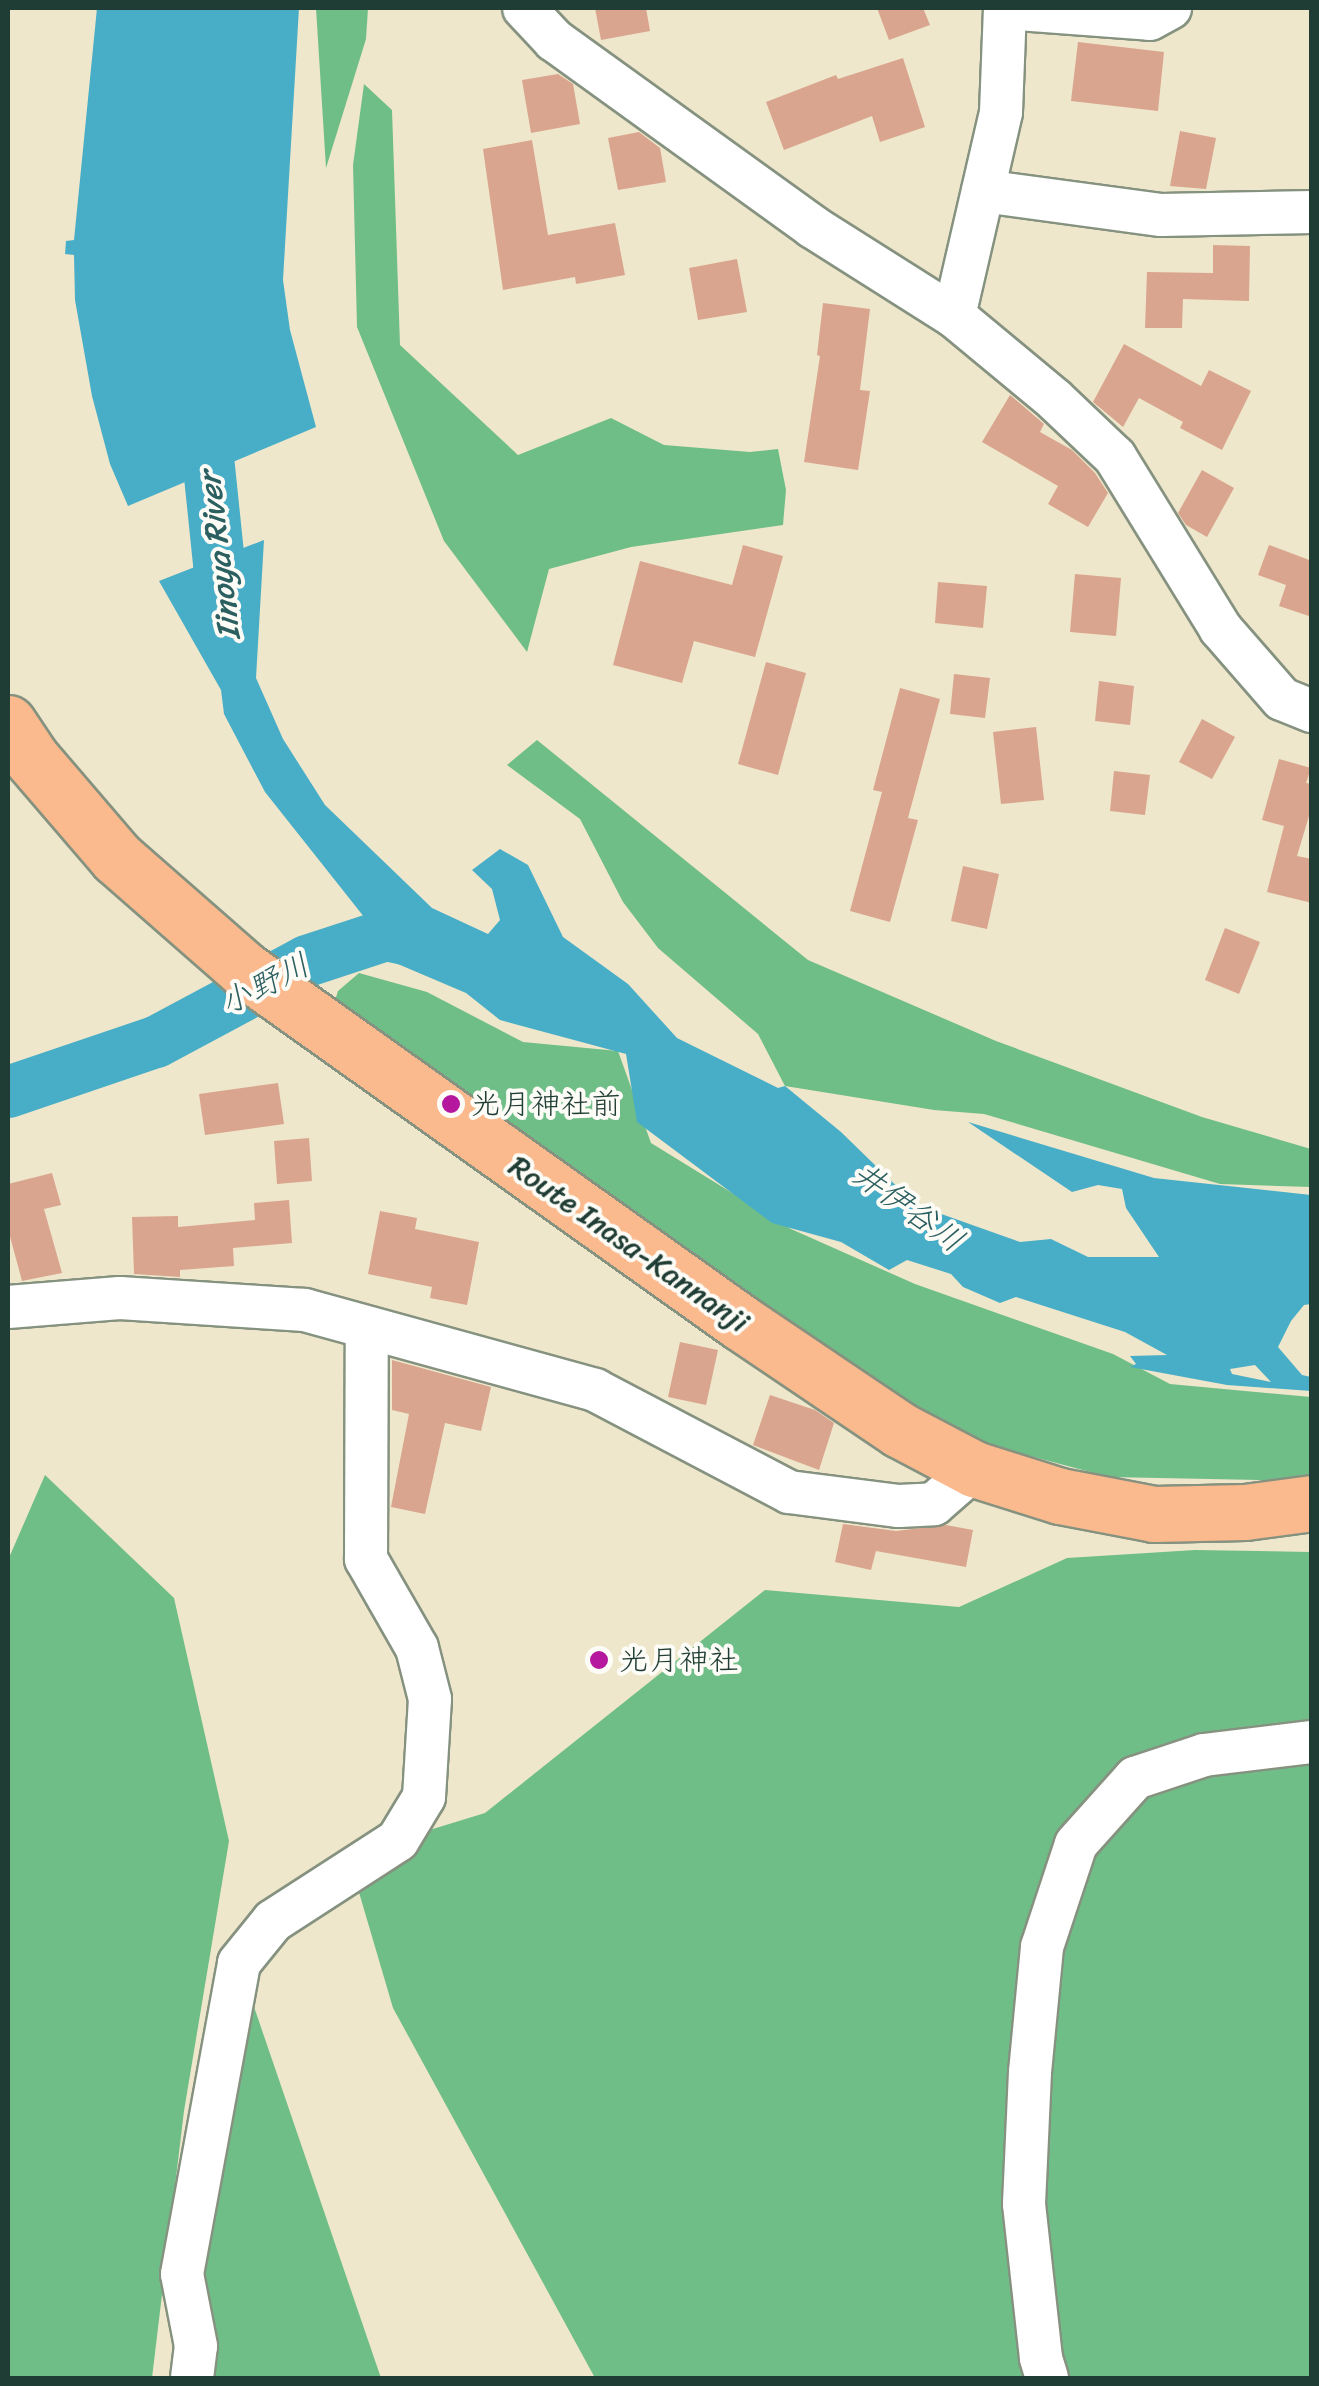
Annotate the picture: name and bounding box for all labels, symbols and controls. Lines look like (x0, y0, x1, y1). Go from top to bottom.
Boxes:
water label: Iinoya River (191, 470, 249, 642)
water label: 小野川 (214, 946, 316, 1024)
place label: 光月神社前 (471, 1086, 621, 1122)
marker: 光月神社前 (440, 1093, 462, 1115)
street label: Route Inasa-Kannanji (502, 1148, 756, 1340)
water label: 井伊谷川 (845, 1155, 971, 1261)
place label: 光月神社 (619, 1642, 739, 1678)
marker: 光月神社 (588, 1649, 610, 1671)

